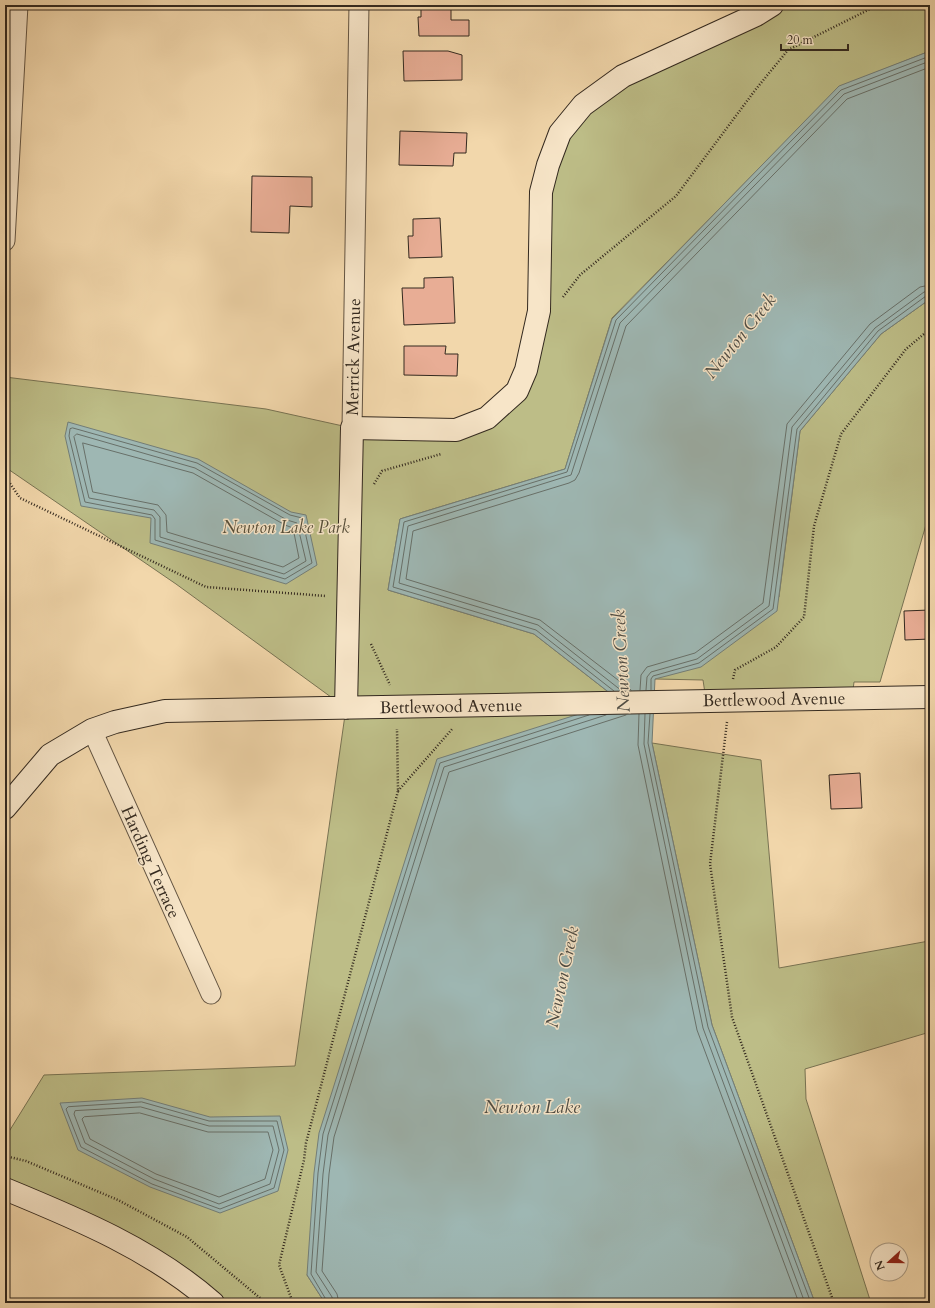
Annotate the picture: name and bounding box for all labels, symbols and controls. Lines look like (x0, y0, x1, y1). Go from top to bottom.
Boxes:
scale bar (781, 26, 848, 52)
text: 20 m (787, 32, 814, 48)
water label: Newton Creek (698, 289, 782, 384)
street label: Merrick Avenue (341, 298, 366, 416)
park label: Newton Lake Park (222, 516, 350, 539)
water label: Newton Creek (606, 609, 637, 713)
street label: Bettlewood Avenue (702, 687, 846, 712)
street label: Bettlewood Avenue (379, 694, 523, 719)
street label: Harding Terrace (115, 802, 186, 922)
water label: Newton Creek (540, 924, 585, 1030)
water label: Newton Lake (484, 1095, 581, 1120)
north arrow (869, 1242, 909, 1282)
text: N (871, 1258, 889, 1273)

